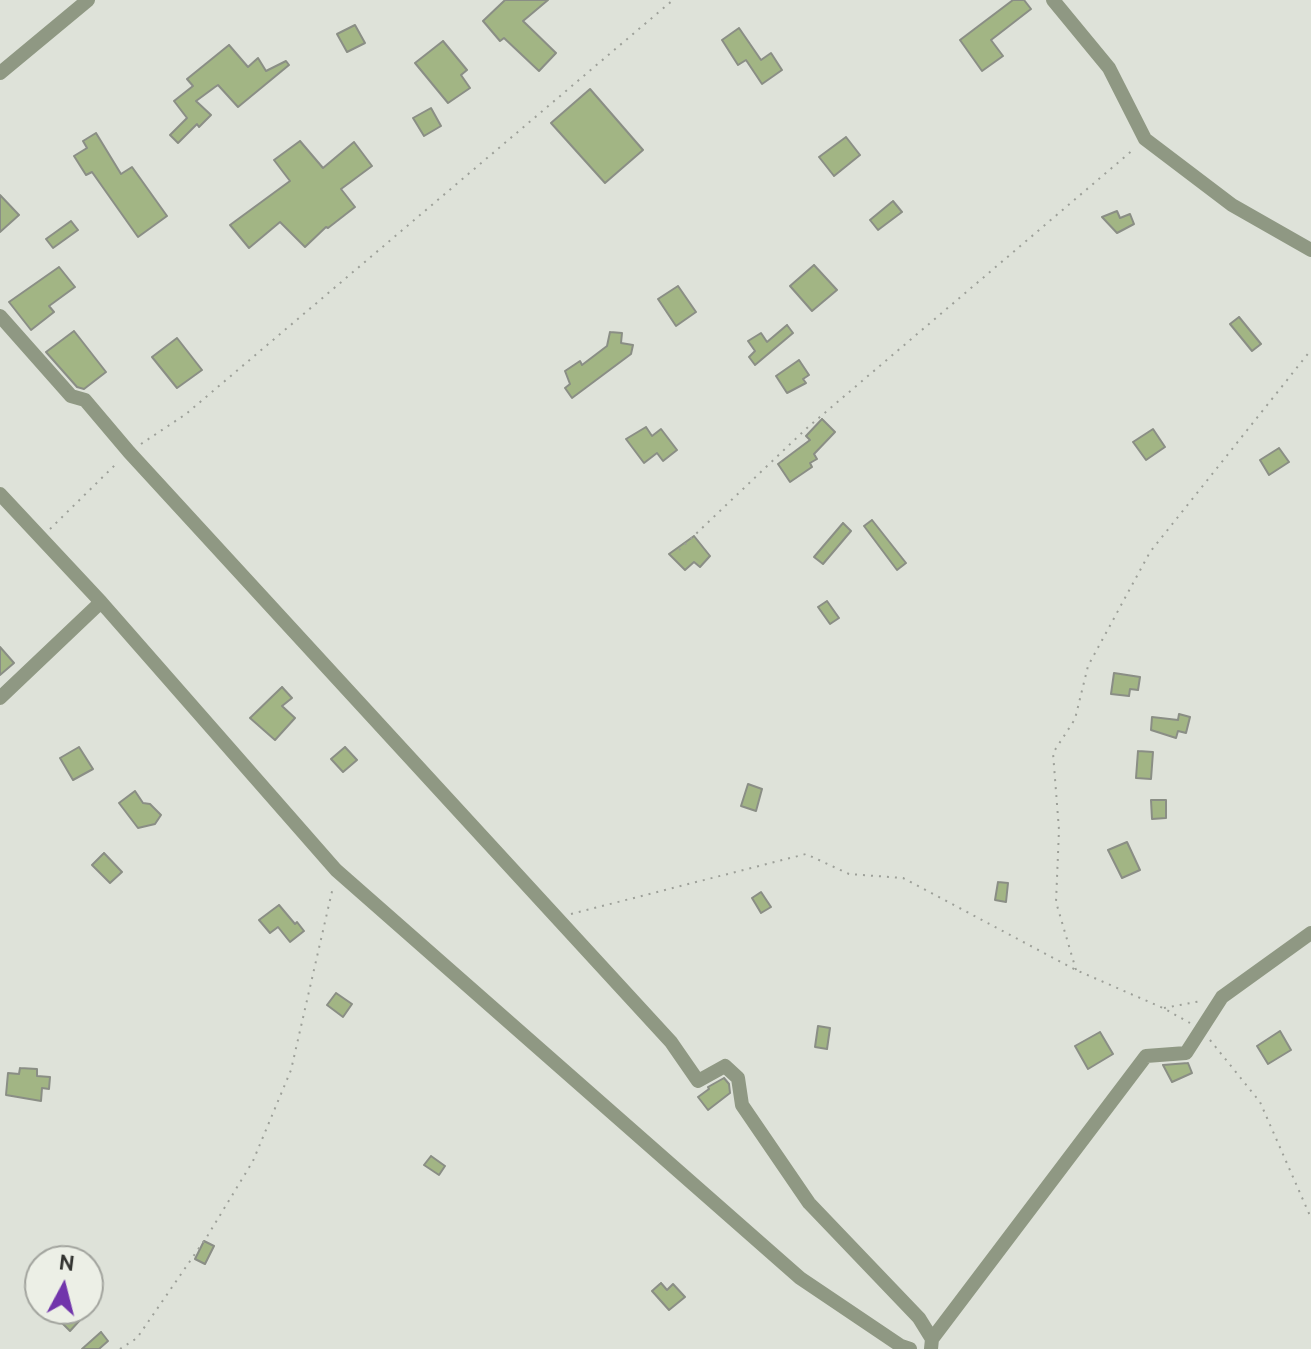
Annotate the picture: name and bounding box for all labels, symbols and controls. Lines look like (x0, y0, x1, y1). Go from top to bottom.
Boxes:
north arrow (24, 1245, 104, 1325)
text: N (57, 1248, 76, 1277)

